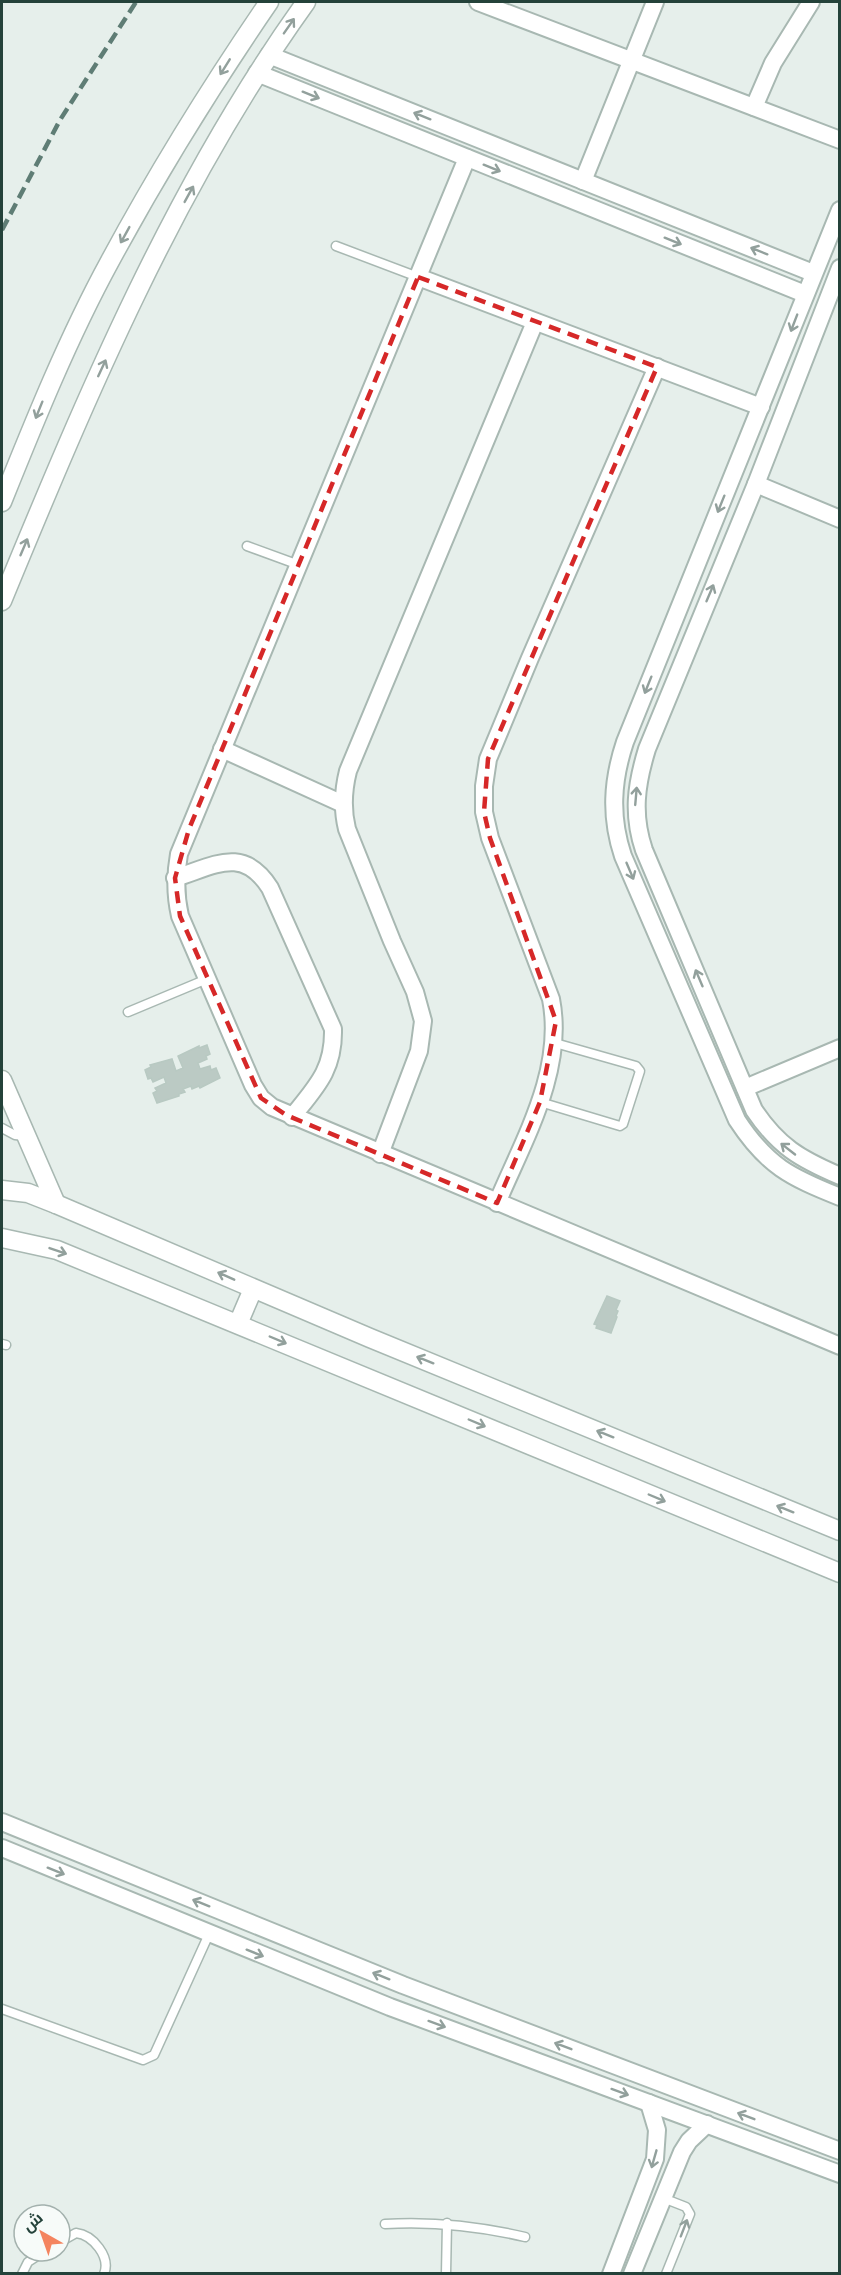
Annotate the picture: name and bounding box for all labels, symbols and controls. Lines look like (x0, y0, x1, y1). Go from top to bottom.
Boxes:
one-way arrow (283, 19, 295, 35)
one-way arrow (218, 59, 231, 76)
one-way arrow (301, 90, 320, 101)
one-way arrow (413, 110, 432, 121)
one-way arrow (482, 163, 501, 174)
one-way arrow (184, 185, 195, 203)
one-way arrow (118, 226, 130, 243)
one-way arrow (663, 236, 682, 247)
one-way arrow (750, 245, 769, 256)
one-way arrow (788, 313, 799, 332)
one-way arrow (97, 360, 109, 378)
one-way arrow (33, 400, 44, 419)
one-way arrow (715, 494, 726, 513)
one-way arrow (19, 538, 30, 556)
one-way arrow (705, 585, 716, 603)
one-way arrow (642, 675, 653, 693)
one-way arrow (631, 786, 642, 806)
one-way arrow (625, 862, 636, 880)
one-way arrow (693, 969, 704, 988)
one-way arrow (780, 1143, 796, 1156)
one-way arrow (48, 1246, 67, 1257)
one-way arrow (217, 1270, 235, 1281)
one-way arrow (268, 1335, 287, 1346)
one-way arrow (416, 1354, 434, 1365)
one-way arrow (468, 1418, 486, 1429)
one-way arrow (596, 1428, 615, 1439)
one-way arrow (648, 1493, 666, 1504)
one-way arrow (777, 1503, 795, 1514)
one-way arrow (46, 1866, 64, 1877)
one-way arrow (192, 1897, 210, 1908)
one-way arrow (246, 1948, 264, 1959)
one-way arrow (373, 1970, 391, 1981)
one-way arrow (427, 2019, 446, 2030)
one-way arrow (555, 2040, 573, 2051)
one-way arrow (610, 2087, 629, 2098)
one-way arrow (737, 2109, 755, 2120)
one-way arrow (648, 2149, 659, 2168)
north arrow (12, 2203, 72, 2263)
text: ش (18, 2207, 47, 2236)
one-way arrow (679, 2220, 690, 2238)

